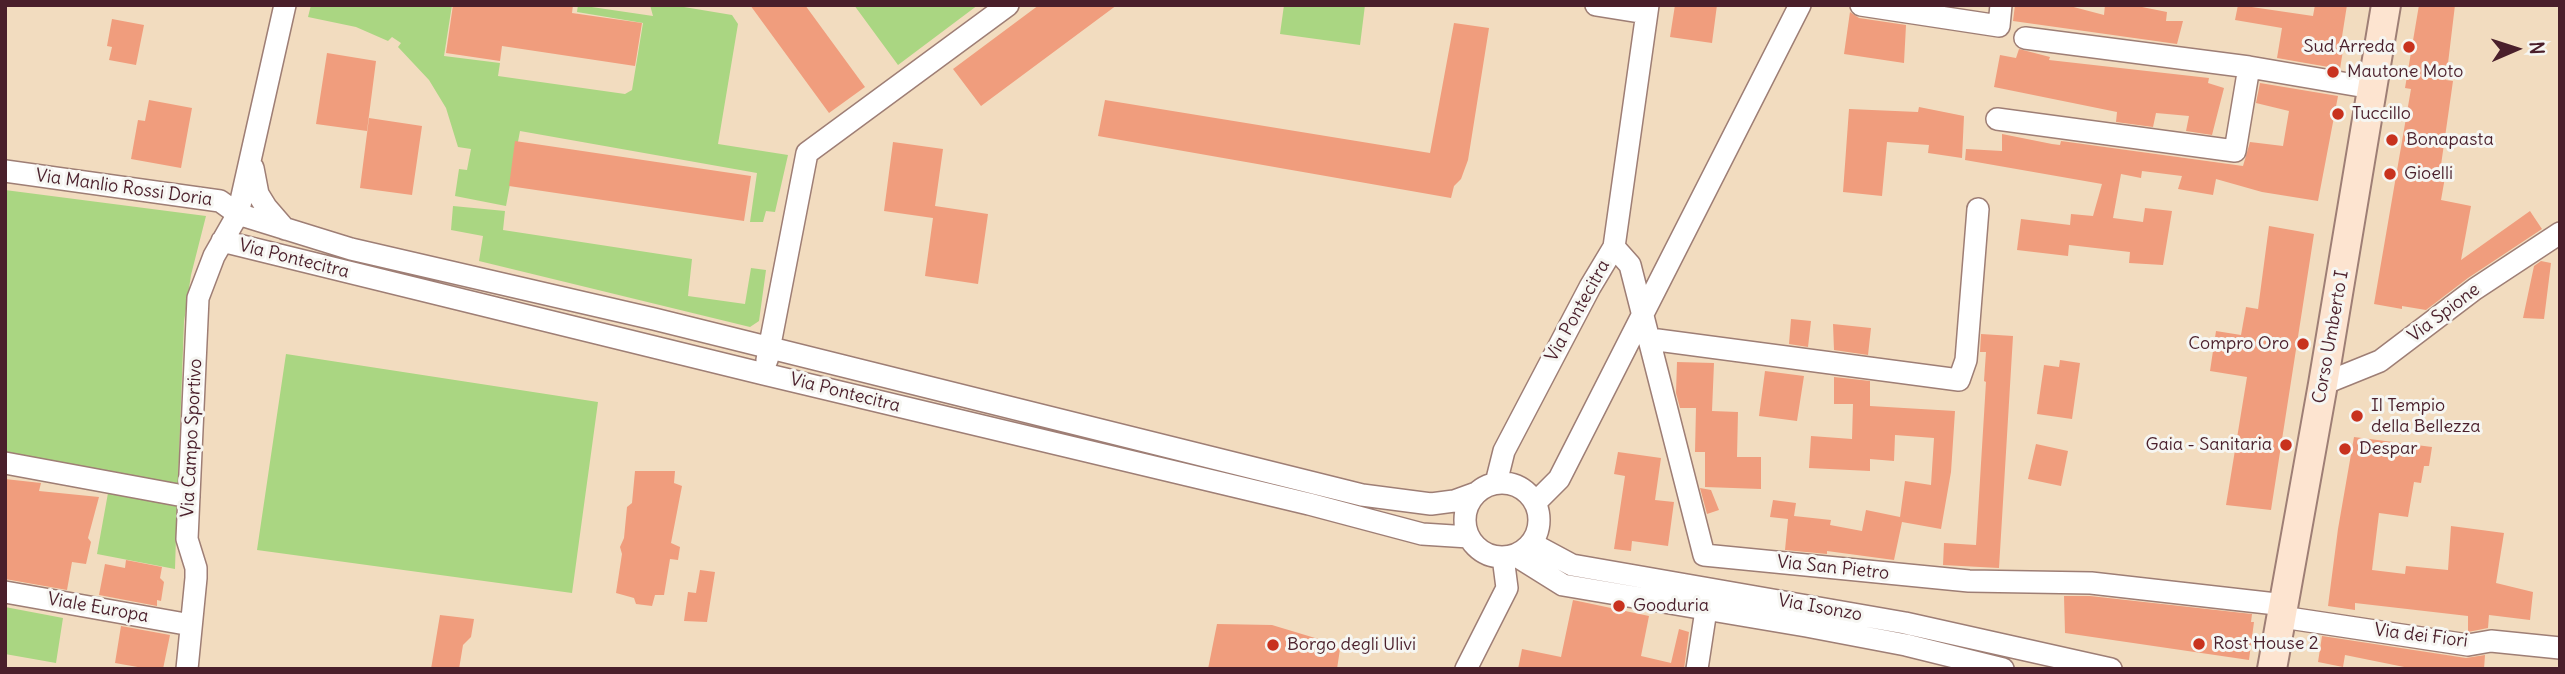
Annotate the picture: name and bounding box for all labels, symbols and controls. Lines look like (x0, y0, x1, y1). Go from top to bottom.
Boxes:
north arrow (2481, 14, 2551, 84)
place label: Sud Arreda (2303, 36, 2395, 58)
marker: Sud Arreda (2401, 39, 2417, 55)
text: N (2525, 41, 2549, 55)
place label: Mautone Moto (2347, 61, 2463, 83)
marker: Mautone Moto (2325, 64, 2341, 80)
place label: Tuccillo (2352, 103, 2411, 125)
marker: Tuccillo (2330, 106, 2346, 122)
place label: Bonapasta (2406, 129, 2494, 151)
marker: Bonapasta (2384, 132, 2400, 148)
place label: Gioelli (2404, 163, 2453, 185)
street label: Via Manlio Rossi Doria (34, 165, 214, 211)
marker: Gioelli (2382, 166, 2398, 182)
street label: Via Pontecitra (237, 235, 351, 283)
street label: Via Pontecitra (1541, 256, 1615, 366)
street label: Corso Umberto I (2309, 269, 2353, 405)
street label: Via Spione (2404, 279, 2484, 347)
place label: Compro Oro (2188, 333, 2289, 355)
marker: Compro Oro (2295, 336, 2311, 352)
street label: Via Campo Sportivo (177, 358, 207, 518)
street label: Via Pontecitra (788, 369, 902, 417)
place label: Il Tempio della Bellezza (2371, 395, 2480, 438)
marker: Il Tempio della Bellezza (2349, 408, 2365, 424)
place label: Gaia - Sanitaria (2145, 434, 2272, 456)
marker: Gaia - Sanitaria (2278, 437, 2294, 453)
place label: Despar (2359, 438, 2418, 460)
marker: Despar (2337, 441, 2353, 457)
street label: Via San Pietro (1776, 551, 1890, 585)
street label: Viale Europa (46, 588, 150, 628)
street label: Via Isonzo (1776, 590, 1864, 626)
place label: Gooduria (1633, 595, 1709, 617)
marker: Gooduria (1611, 598, 1627, 614)
street label: Via dei Fiori (2373, 620, 2469, 652)
place label: Rost House 2 (2213, 633, 2319, 655)
place label: Borgo degli Ulivi (1287, 634, 1416, 656)
marker: Rost House 2 (2191, 636, 2207, 652)
marker: Borgo degli Ulivi (1265, 637, 1281, 653)

